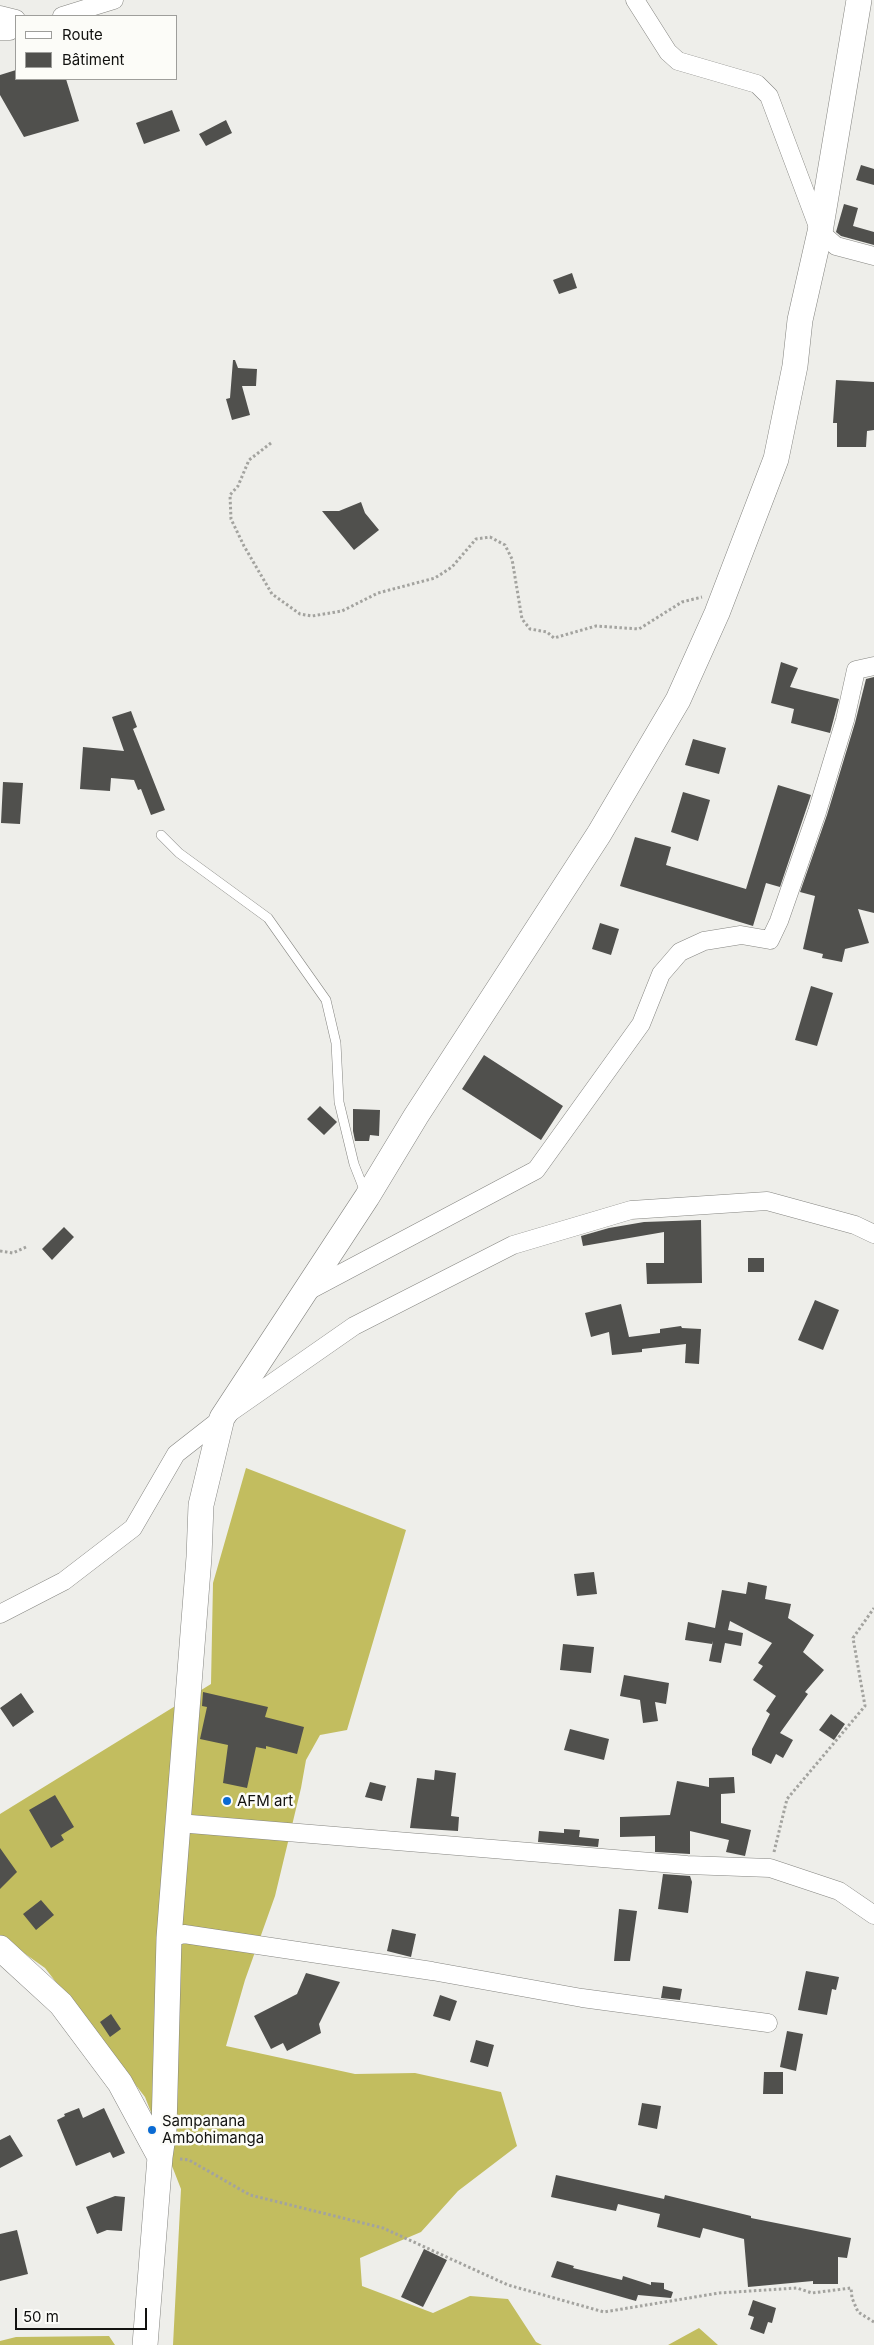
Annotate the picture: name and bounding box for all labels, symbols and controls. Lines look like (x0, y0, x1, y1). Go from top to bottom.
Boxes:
legend (15, 15, 178, 80)
text: Route (62, 25, 103, 44)
text: Bâtiment (62, 50, 124, 69)
place label: AFM art (237, 1792, 293, 1810)
marker: AFM art (221, 1795, 233, 1807)
place label: Sampanana Ambohimanga (162, 2112, 264, 2147)
marker: Sampanana Ambohimanga (146, 2124, 158, 2136)
scale bar (18, 2298, 150, 2330)
text: 50 m (23, 2307, 59, 2326)

